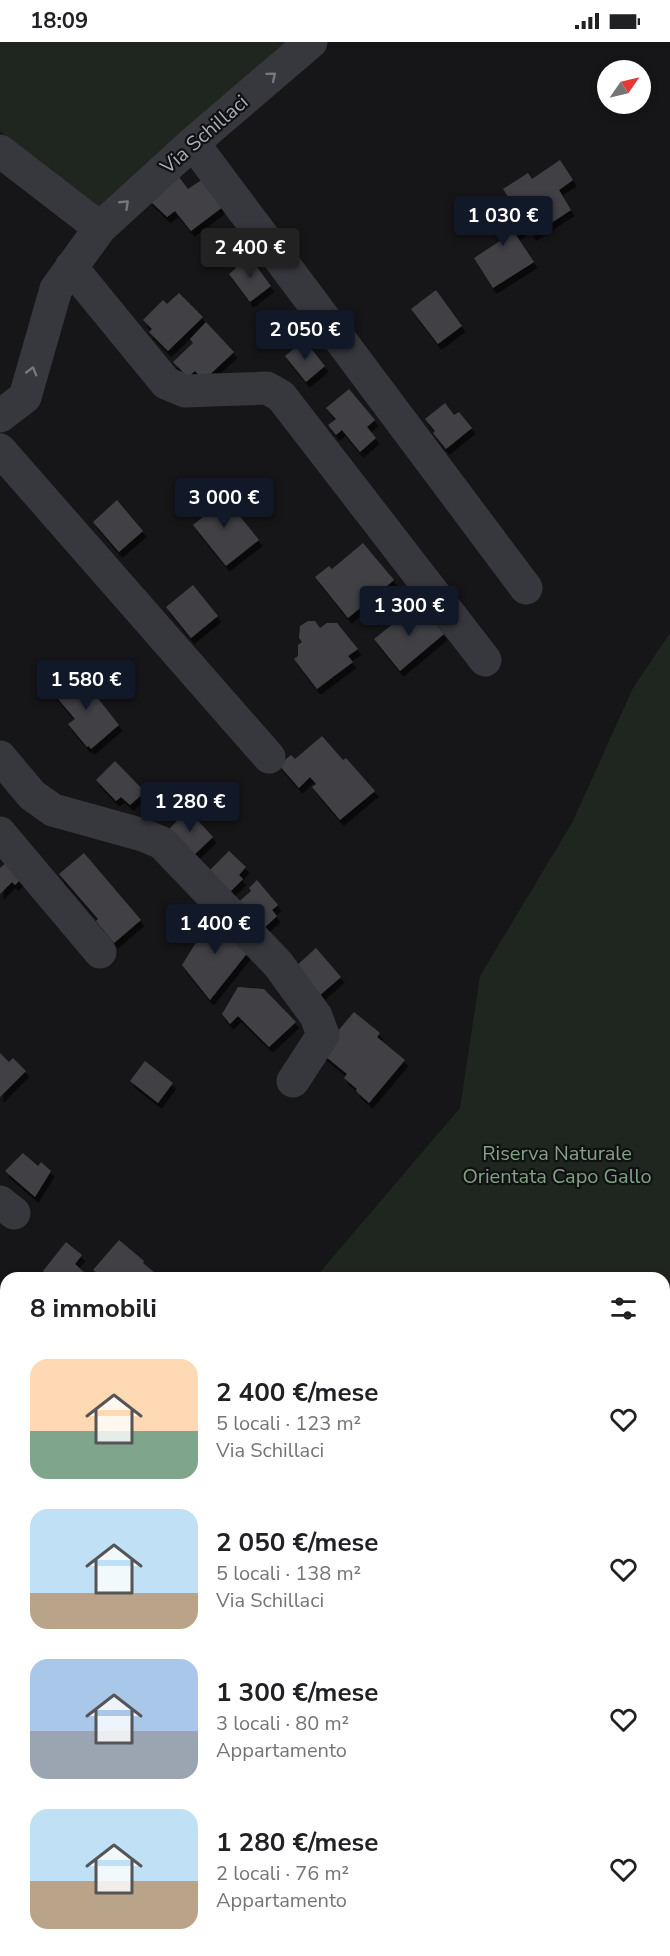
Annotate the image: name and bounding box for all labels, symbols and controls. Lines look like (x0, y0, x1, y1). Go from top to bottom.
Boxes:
text: 18:09 (30, 6, 88, 36)
north arrow (597, 60, 651, 114)
map controls (597, 60, 651, 114)
one-way arrow (265, 72, 276, 83)
street label: Via Schillaci (154, 89, 254, 181)
pin: 1 030 € (448, 196, 558, 247)
one-way arrow (118, 201, 129, 212)
text: 1 030 € (468, 202, 538, 229)
pin: 2 400 € (195, 228, 305, 279)
text: 2 400 € (215, 234, 285, 261)
pin: 2 050 € (250, 310, 360, 361)
text: 2 050 € (270, 316, 340, 343)
one-way arrow (25, 366, 37, 377)
pin: 3 000 € (169, 478, 279, 529)
text: 3 000 € (189, 484, 259, 511)
pin: 1 300 € (354, 586, 464, 637)
text: 1 300 € (374, 592, 444, 619)
pin: 1 580 € (31, 660, 141, 711)
text: 1 580 € (51, 666, 121, 693)
pin: 1 280 € (135, 782, 245, 833)
text: 1 280 € (155, 788, 225, 815)
pin: 1 400 € (160, 904, 270, 955)
text: 1 400 € (180, 910, 250, 937)
park label: Riserva Naturale Orientata Capo Gallo (462, 1140, 652, 1190)
text: 8 immobili (30, 1291, 157, 1326)
icon: filters (607, 1292, 640, 1325)
text: 2 400 €/mese (216, 1375, 378, 1410)
icon: home (78, 1383, 150, 1455)
icon: heart (607, 1403, 640, 1436)
text: 5 locali · 123 m² (216, 1410, 361, 1437)
text: Via Schillaci (216, 1437, 324, 1464)
text: 2 050 €/mese (216, 1525, 378, 1560)
icon: home (78, 1533, 150, 1605)
icon: heart (607, 1553, 640, 1586)
text: 5 locali · 138 m² (216, 1560, 361, 1587)
text: Via Schillaci (216, 1587, 324, 1614)
text: 1 300 €/mese (216, 1675, 378, 1710)
icon: home (78, 1683, 150, 1755)
icon: heart (607, 1703, 640, 1736)
text: 3 locali · 80 m² (216, 1710, 349, 1737)
text: Appartamento (216, 1737, 347, 1764)
text: 1 280 €/mese (216, 1825, 378, 1860)
icon: home (78, 1833, 150, 1905)
icon: heart (607, 1853, 640, 1886)
text: 2 locali · 76 m² (216, 1860, 349, 1887)
text: Appartamento (216, 1887, 347, 1914)

